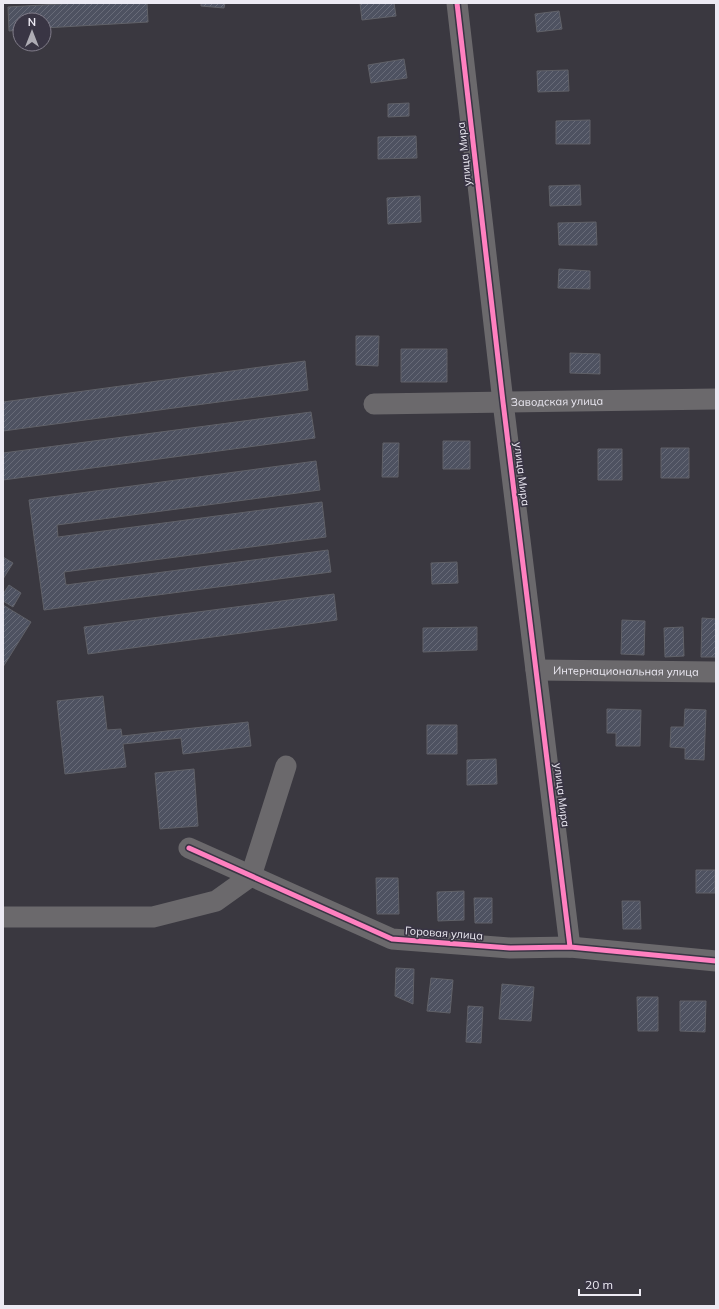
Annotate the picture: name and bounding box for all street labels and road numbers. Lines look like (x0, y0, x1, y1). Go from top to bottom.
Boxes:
street label: улица Мира (454, 121, 474, 187)
street label: Заводская улица (511, 394, 603, 409)
street label: улица Мира (511, 441, 533, 507)
street label: Интернациональная улица (553, 663, 699, 679)
street label: улица Мира (551, 762, 573, 828)
street label: Горовая улица (405, 923, 483, 943)

